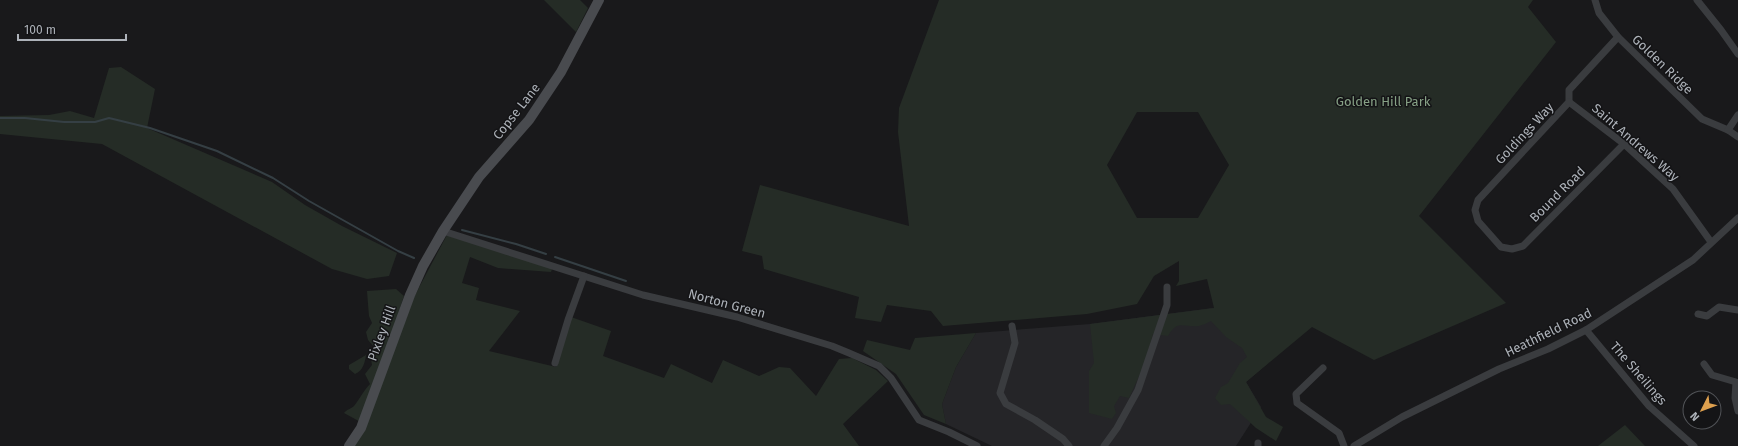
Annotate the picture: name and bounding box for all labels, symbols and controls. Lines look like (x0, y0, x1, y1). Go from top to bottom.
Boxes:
scale bar (18, 16, 126, 42)
text: 100 m (24, 23, 56, 37)
street label: Golden Ridge (1629, 32, 1696, 97)
street label: Copse Lane (490, 80, 543, 142)
park label: Golden Hill Park (1336, 94, 1431, 109)
street label: Goldings Way (1492, 99, 1557, 167)
street label: Saint Andrews Way (1589, 100, 1683, 185)
street label: Bound Road (1527, 164, 1588, 225)
street label: Norton Green (687, 286, 767, 321)
street label: Pixley Hill (364, 303, 399, 363)
street label: Heathfield Road (1502, 305, 1594, 360)
street label: The Sheilings (1607, 339, 1670, 408)
north arrow (1682, 390, 1722, 430)
text: N (1688, 409, 1702, 423)

